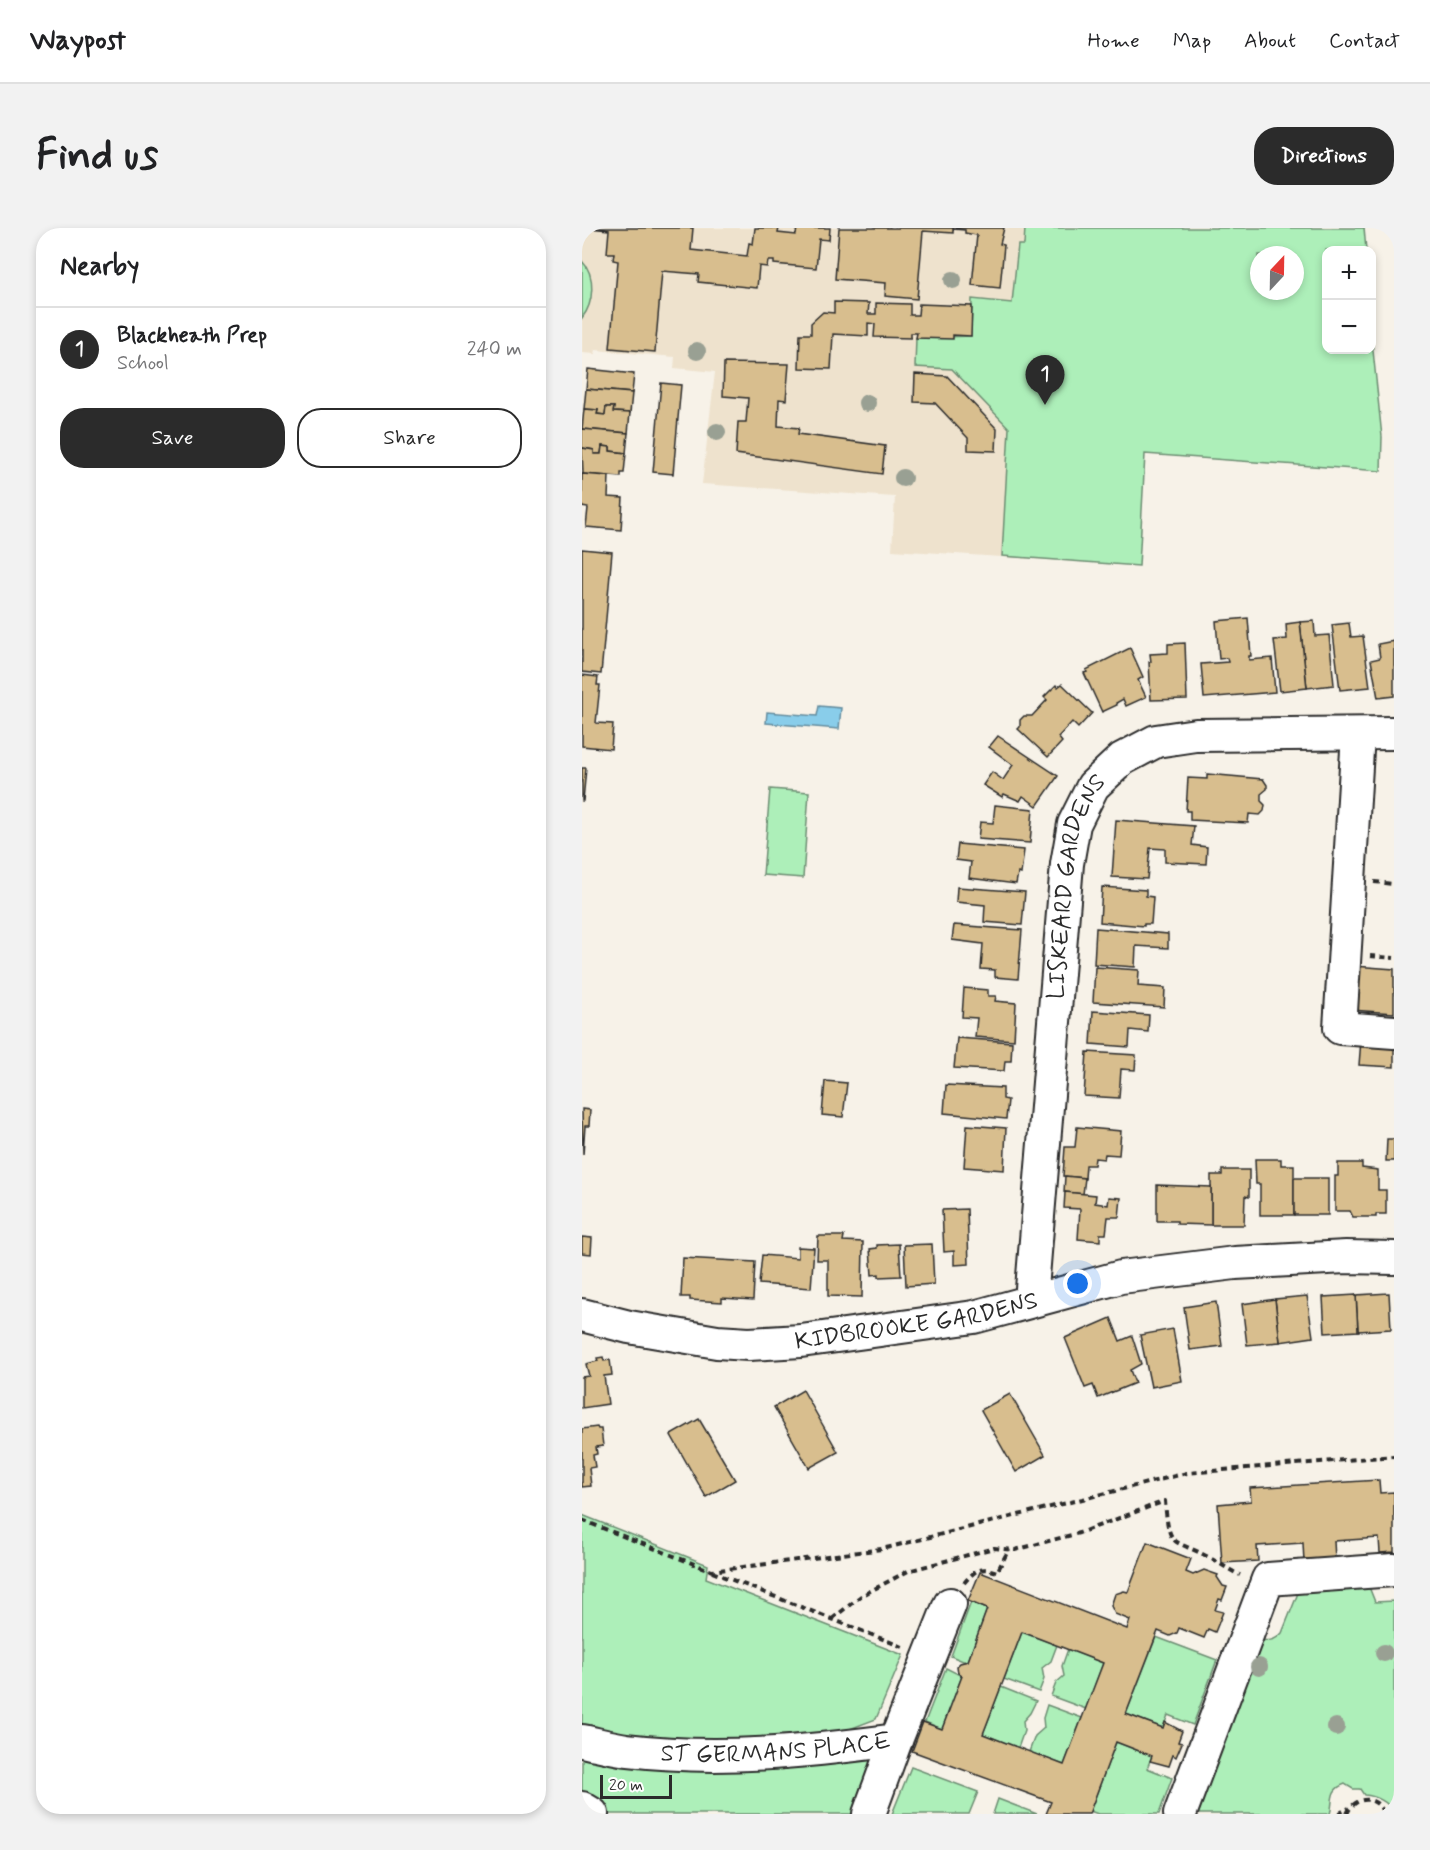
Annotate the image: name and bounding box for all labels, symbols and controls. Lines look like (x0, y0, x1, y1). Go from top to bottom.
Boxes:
text: Waypost (30, 23, 126, 60)
text: Home (1088, 27, 1140, 55)
text: Map (1173, 27, 1211, 55)
text: About (1244, 27, 1296, 55)
text: Contact (1329, 27, 1400, 55)
button: Directions (1254, 127, 1394, 185)
text: Find us (36, 129, 158, 184)
north arrow (1250, 246, 1304, 300)
map controls (1322, 246, 1376, 354)
button: + (1322, 246, 1376, 300)
text: Nearby (60, 250, 139, 284)
button: − (1322, 300, 1376, 354)
text: Blackheath Prep (117, 322, 267, 350)
text: 1 (75, 336, 84, 363)
text: 240 m (467, 336, 522, 363)
text: School (117, 350, 169, 377)
pin: 1 (1026, 356, 1064, 405)
button: Save (60, 408, 285, 468)
button: Share (297, 408, 522, 468)
street label: LISKEARD GARDENS (1040, 767, 1112, 1000)
your location (1063, 1269, 1092, 1298)
street label: KIDBROOKE GARDENS (793, 1285, 1041, 1357)
street label: ST GERMANS PLACE (660, 1725, 892, 1771)
scale bar (600, 1772, 672, 1800)
text: 20 m (609, 1775, 643, 1796)

